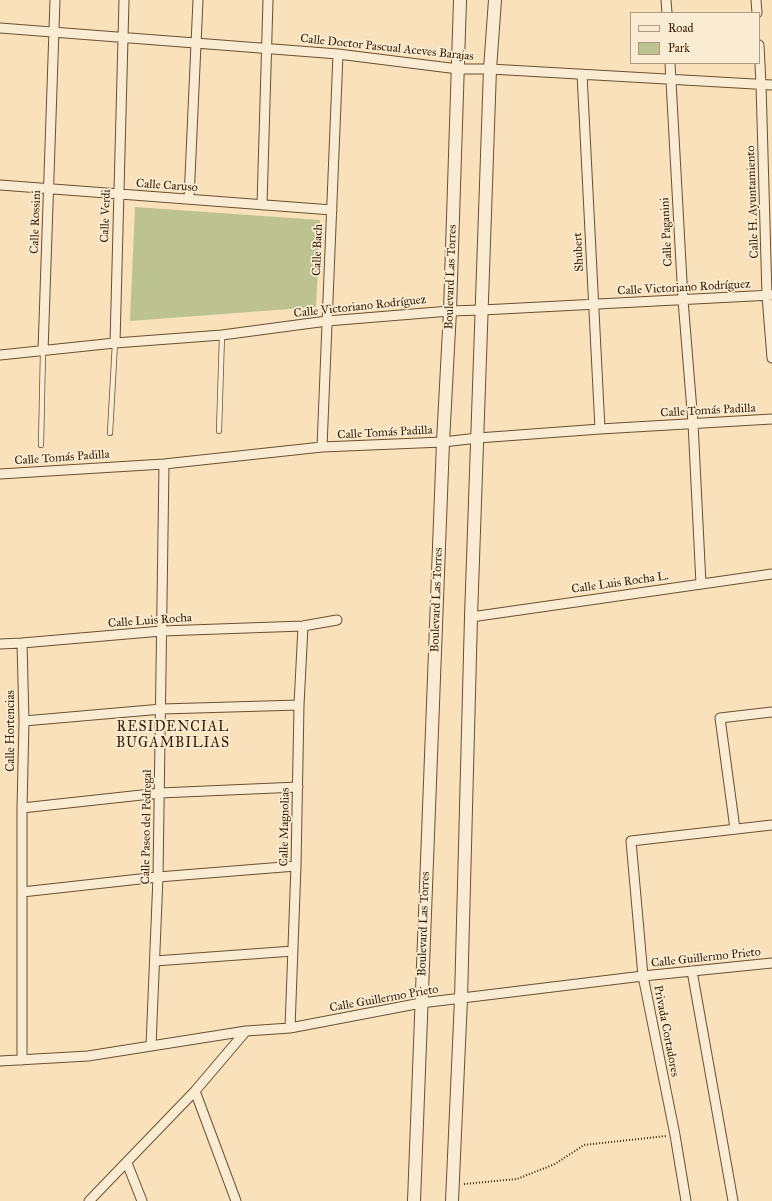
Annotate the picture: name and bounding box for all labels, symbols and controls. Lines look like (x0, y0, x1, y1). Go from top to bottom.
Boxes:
legend (630, 12, 760, 64)
text: Road (668, 21, 694, 35)
street label: Calle Doctor Pascual Aceves Barajas (300, 32, 474, 64)
text: Park (668, 41, 690, 55)
street label: Calle H. Ayuntamiento (744, 145, 762, 259)
street label: Calle Caruso (136, 177, 198, 195)
street label: Calle Verdi (98, 189, 114, 243)
street label: Calle Rossini (28, 190, 44, 254)
street label: Calle Paganini (658, 197, 676, 267)
street label: Calle Bach (310, 224, 326, 276)
street label: Boulevard Las Torres (442, 224, 460, 330)
street label: Shubert (571, 232, 587, 272)
street label: Calle Victoriano Rodríguez (617, 277, 751, 299)
street label: Calle Victoriano Rodríguez (293, 293, 427, 321)
street label: Calle Tomás Padilla (660, 401, 756, 421)
street label: Calle Tomás Padilla (337, 423, 433, 443)
street label: Calle Tomás Padilla (14, 447, 110, 469)
street label: Boulevard Las Torres (428, 547, 446, 653)
street label: Calle Luis Rocha L. (570, 569, 670, 597)
street label: Calle Luis Rocha (108, 611, 192, 631)
street label: Calle Hortencias (4, 690, 18, 772)
district label: RESIDENCIAL BUGAMBILIAS (116, 720, 230, 752)
street label: Calle Paseo del Pedregal (139, 769, 155, 885)
street label: Calle Magnolias (277, 787, 293, 867)
street label: Boulevard Las Torres (415, 871, 433, 977)
street label: Calle Guillermo Prieto (650, 945, 762, 971)
street label: Calle Guillermo Prieto (328, 982, 440, 1016)
street label: Privada Cortadores (650, 984, 682, 1078)

